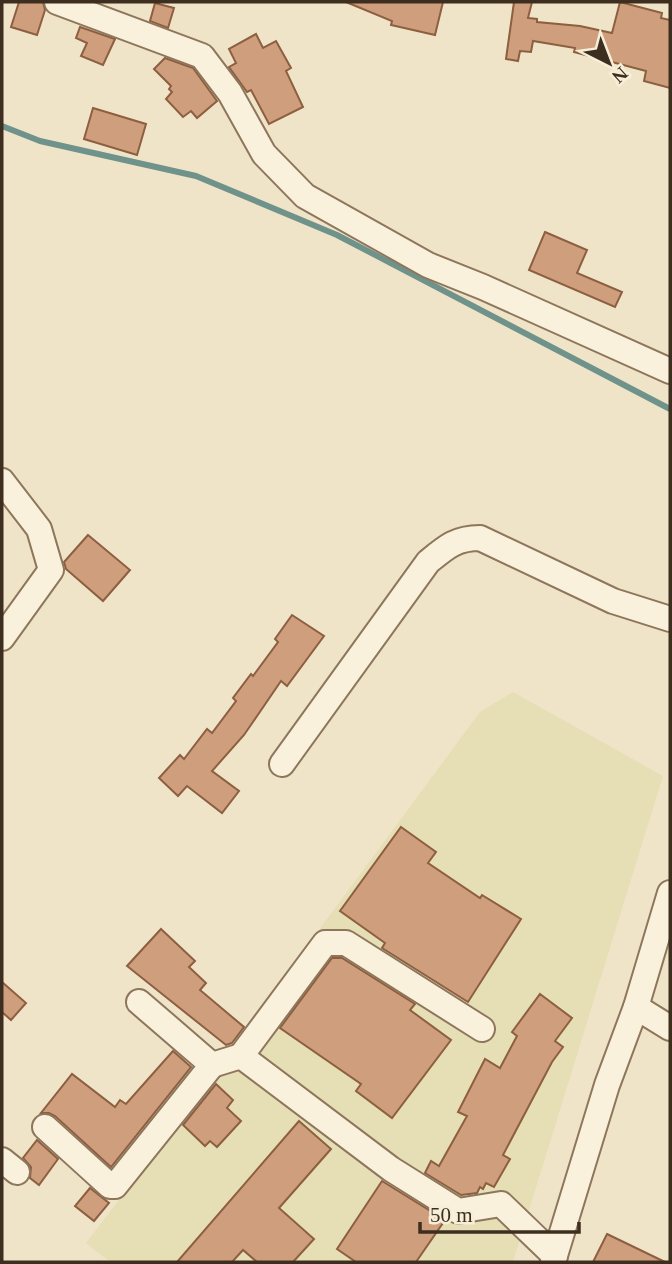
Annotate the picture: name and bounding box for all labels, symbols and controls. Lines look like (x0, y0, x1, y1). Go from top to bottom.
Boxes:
north arrow (574, 28, 644, 98)
text: N (608, 63, 632, 88)
scale bar (420, 1190, 579, 1234)
text: 50 m (430, 1203, 473, 1227)

